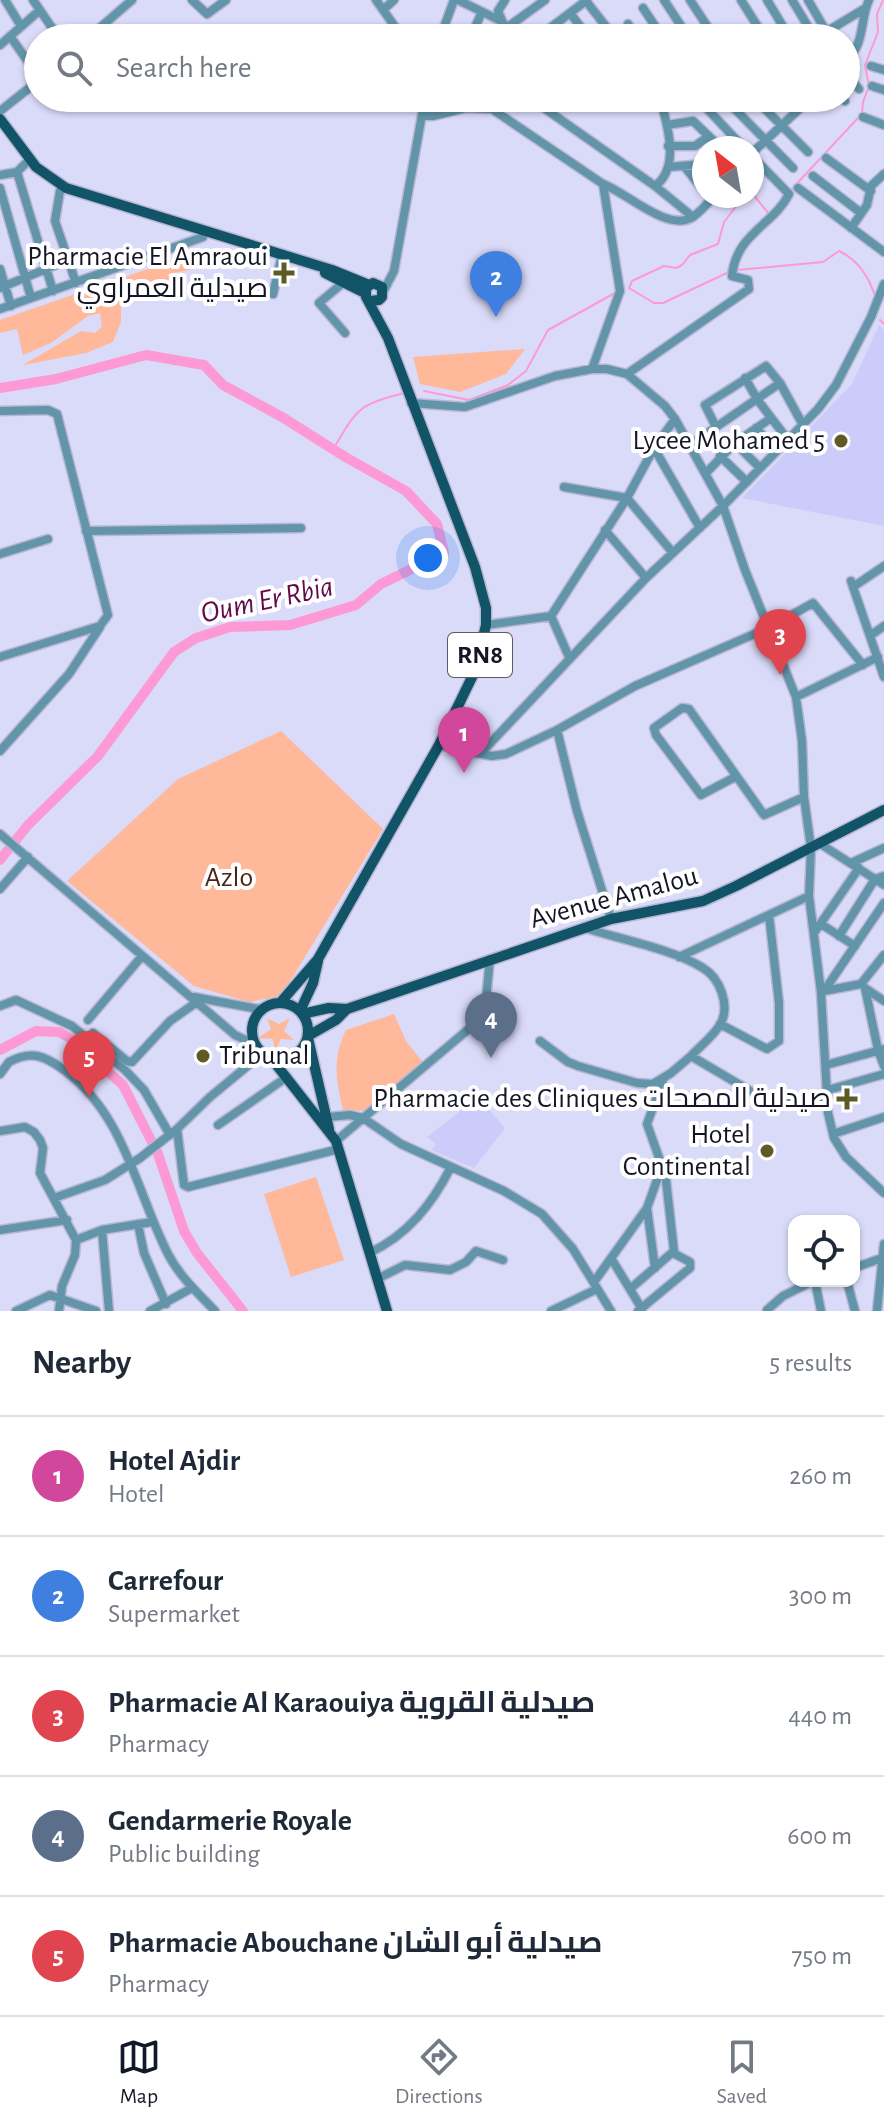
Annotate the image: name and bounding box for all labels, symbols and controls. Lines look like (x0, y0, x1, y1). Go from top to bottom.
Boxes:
search box (24, 24, 860, 112)
icon: search (52, 46, 96, 90)
text: Search here (116, 53, 252, 83)
north arrow (692, 136, 764, 208)
place label: Pharmacie El Amraoui صيدلية العمراوي (27, 243, 268, 309)
pin: 2 (470, 251, 522, 317)
marker: Pharmacie El Amraoui صيدلية العمراوي (275, 264, 293, 282)
place label: Lycee Mohamed 5 (633, 427, 825, 455)
marker: Lycee Mohamed 5 (832, 432, 850, 450)
your location (408, 538, 448, 578)
water label: Oum Er Rbia (198, 571, 336, 629)
pin: 3 (754, 609, 806, 675)
road number: RN8 (448, 633, 512, 677)
pin: 1 (438, 707, 490, 773)
street label: Avenue Amalou (527, 862, 701, 934)
park label: Azlo (205, 864, 253, 892)
pin: 4 (465, 992, 517, 1058)
pin: 5 (63, 1031, 115, 1097)
place label: Tribunal (219, 1042, 309, 1070)
marker: Tribunal (194, 1047, 212, 1065)
place label: Pharmacie des Cliniques صيدلية المصحات (373, 1085, 831, 1113)
marker: Pharmacie des Cliniques صيدلية المصحات (838, 1090, 856, 1108)
place label: Hotel Continental (623, 1121, 751, 1181)
marker: Hotel Continental (758, 1142, 776, 1160)
map controls (788, 1215, 860, 1287)
button: locate (788, 1215, 860, 1287)
text: Nearby (32, 1346, 131, 1380)
text: 5 results (769, 1350, 852, 1376)
text: Hotel Ajdir (108, 1446, 240, 1476)
text: 1 (53, 1463, 63, 1489)
text: 260 m (789, 1463, 852, 1489)
text: Hotel (108, 1481, 164, 1507)
text: Carrefour (108, 1566, 223, 1596)
text: 2 (52, 1583, 64, 1609)
text: 300 m (789, 1583, 852, 1609)
text: Supermarket (108, 1601, 240, 1627)
text: Pharmacie Al Karaouiya صيدلية القروية (108, 1688, 595, 1718)
text: 3 (52, 1703, 64, 1729)
text: 440 m (788, 1703, 852, 1729)
text: Pharmacy (108, 1731, 209, 1757)
text: Gendarmerie Royale (108, 1806, 352, 1836)
text: 4 (51, 1823, 65, 1849)
text: 600 m (787, 1823, 852, 1849)
text: Public building (108, 1841, 260, 1867)
text: Pharmacie Abouchane صيدلية أبو الشان (108, 1928, 602, 1958)
text: 5 (52, 1943, 64, 1969)
text: 750 m (791, 1943, 852, 1969)
text: Pharmacy (108, 1971, 209, 1997)
tab: Map (117, 2035, 161, 2109)
tab: Directions (395, 2035, 483, 2109)
tab: Saved (717, 2035, 767, 2109)

